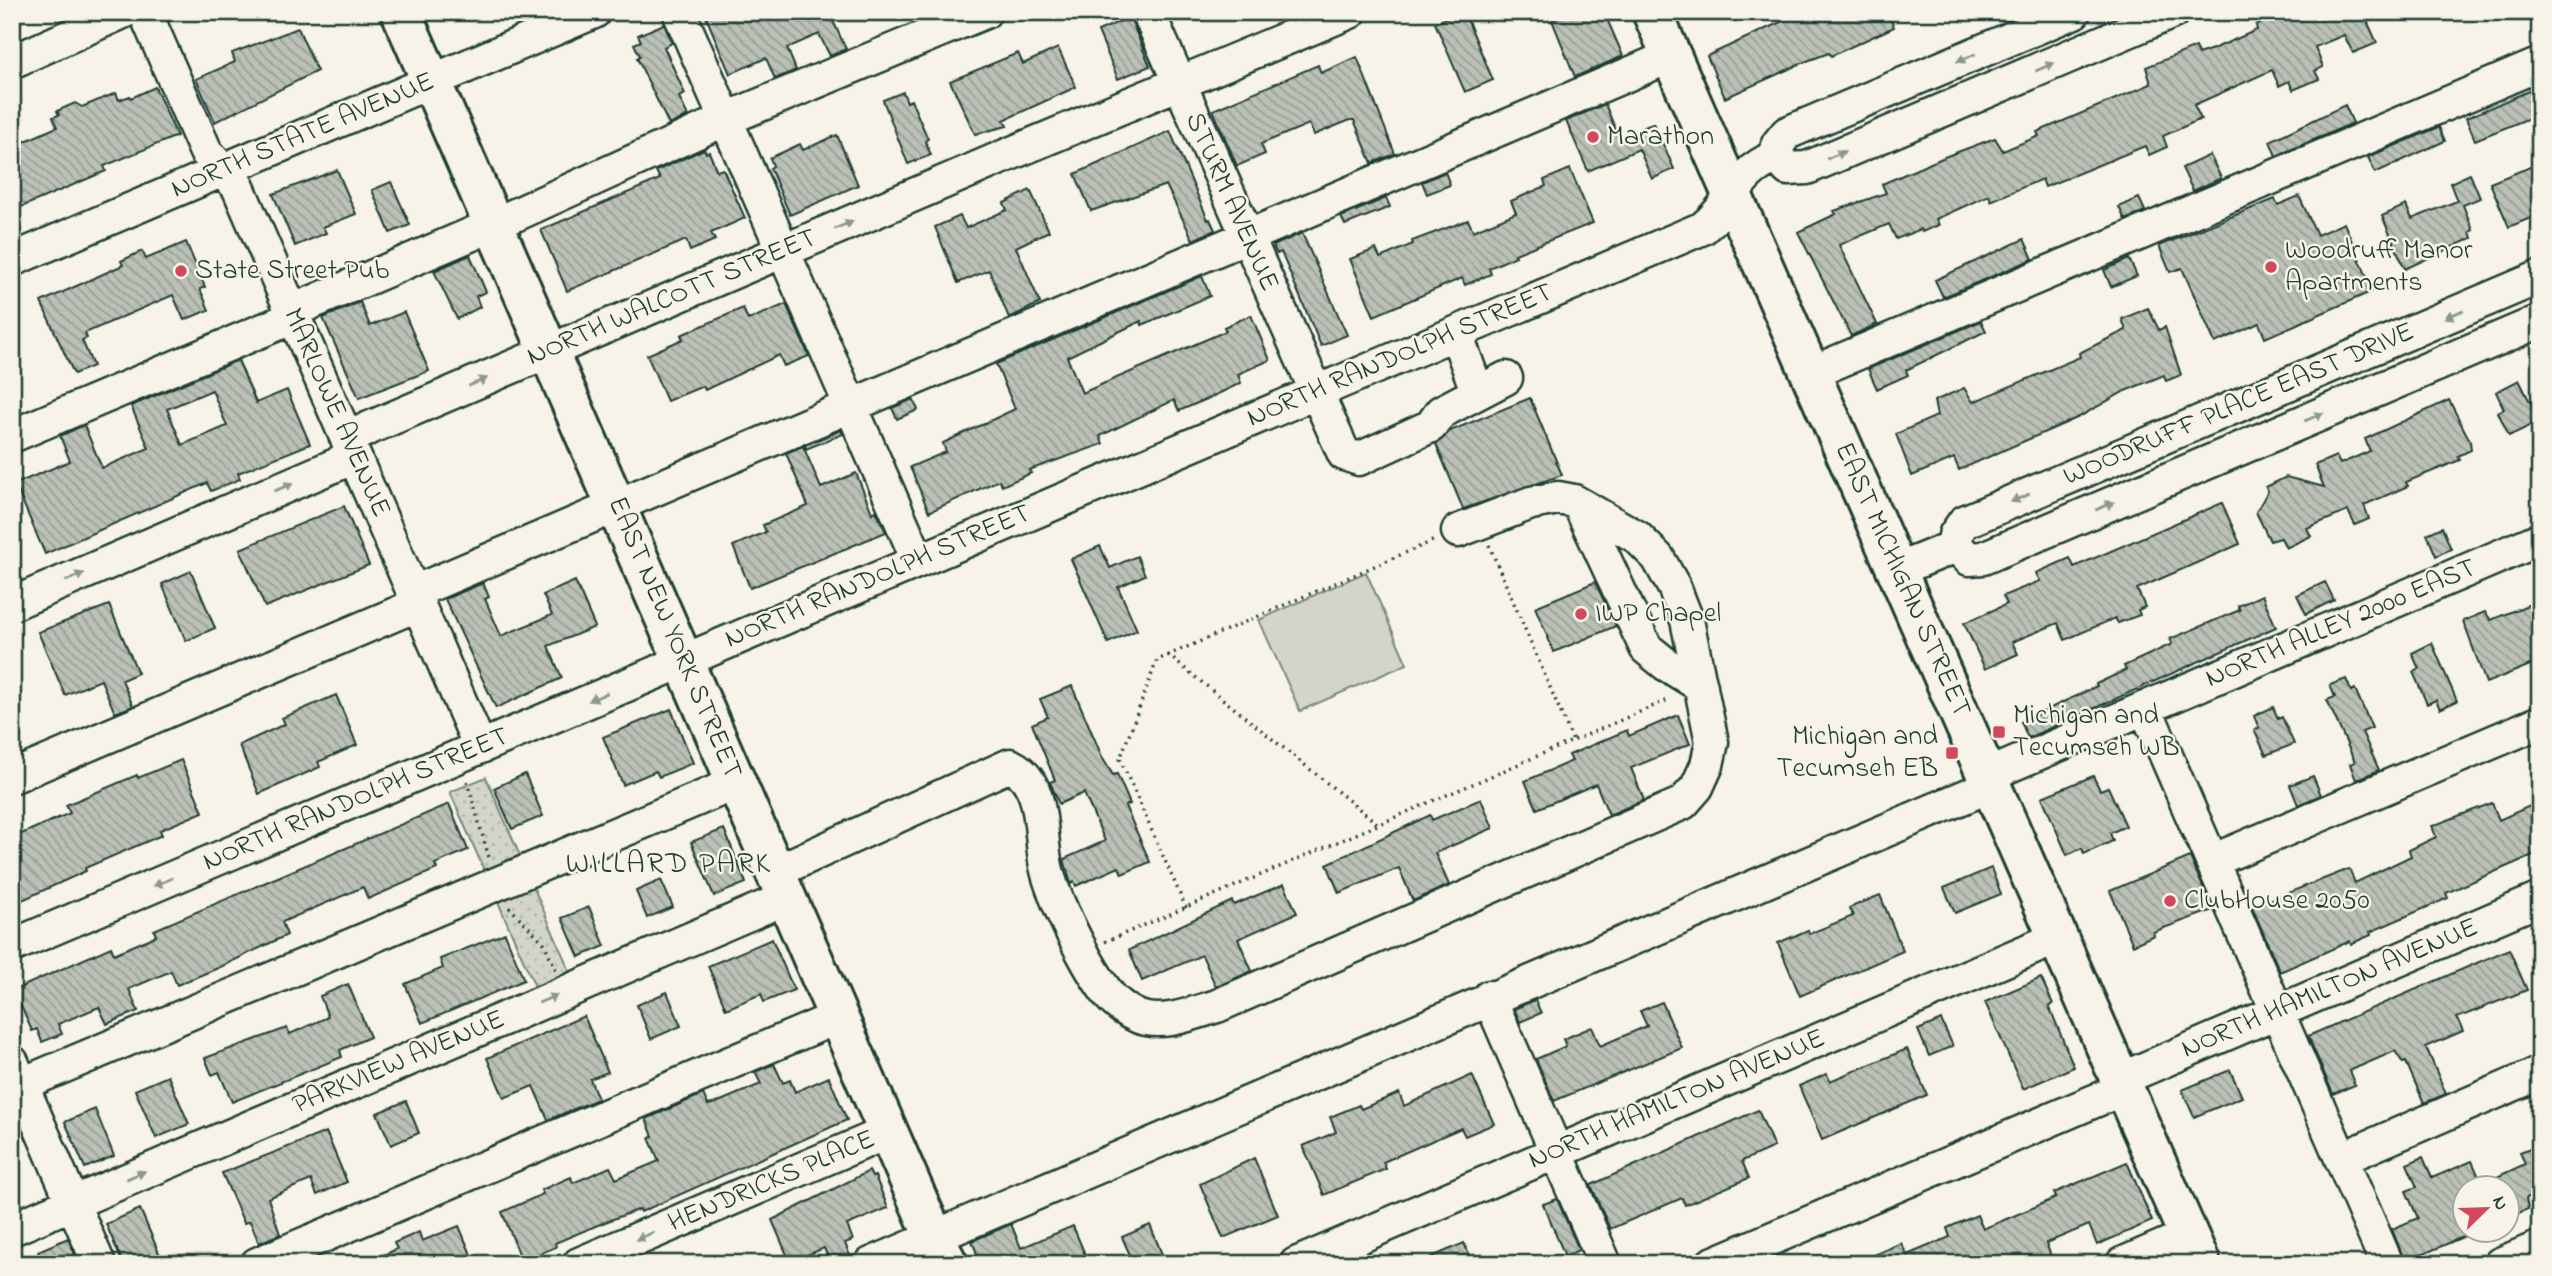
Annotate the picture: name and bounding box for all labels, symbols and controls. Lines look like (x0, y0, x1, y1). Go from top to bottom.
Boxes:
one-way arrow (1956, 53, 1977, 64)
one-way arrow (2035, 61, 2056, 72)
street label: NORTH STATE AVENUE (165, 62, 441, 210)
street label: STURM AVENUE (1173, 106, 1289, 298)
place label: Marathon (1607, 117, 1714, 158)
marker: Marathon (1585, 129, 1601, 145)
one-way arrow (1826, 150, 1847, 161)
street label: NORTH WALCOTT STREET (521, 218, 823, 378)
one-way arrow (834, 219, 855, 230)
place label: Woodruff Manor Apartments (2285, 231, 2473, 304)
place label: State Street Pub (195, 251, 389, 292)
marker: Woodruff Manor Apartments (2263, 259, 2279, 275)
marker: State Street Pub (173, 263, 189, 279)
street label: NORTH RANDOLPH STREET (1241, 273, 1559, 439)
street label: MARLOWE AVENUE (271, 302, 401, 524)
one-way arrow (2444, 308, 2465, 319)
street label: WOODRUFF PLACE EAST DRIVE (2057, 312, 2421, 498)
one-way arrow (467, 376, 488, 387)
one-way arrow (2304, 411, 2325, 422)
street label: EAST MICHIGAN STREET (1823, 436, 1981, 724)
one-way arrow (274, 481, 294, 493)
street label: EAST NEW YORK STREET (596, 491, 752, 785)
one-way arrow (2009, 493, 2030, 504)
street label: NORTH RANDOLPH STREET (719, 494, 1037, 660)
one-way arrow (2095, 500, 2115, 512)
street label: NORTH ALLEY 2000 EAST (2199, 548, 2483, 700)
one-way arrow (65, 571, 85, 583)
place label: IWP Chapel (1595, 594, 1721, 635)
marker: IWP Chapel (1573, 606, 1589, 622)
one-way arrow (587, 691, 608, 702)
place label: Michigan and Tecumseh WB (2013, 696, 2179, 769)
street label: NORTH RANDOLPH STREET (197, 717, 515, 883)
place label: Michigan and Tecumseh EB (1776, 717, 1938, 790)
marker: Michigan and Tecumseh WB (1991, 724, 2007, 740)
marker: Michigan and Tecumseh EB (1944, 745, 1960, 761)
district label: WILLARD PARK (566, 843, 772, 887)
one-way arrow (153, 876, 173, 888)
place label: ClubHouse 2050 (2184, 881, 2369, 922)
marker: ClubHouse 2050 (2162, 893, 2178, 909)
street label: NORTH HAMILTON AVENUE (2175, 908, 2485, 1070)
one-way arrow (538, 994, 559, 1005)
street label: PARKVIEW AVENUE (286, 1000, 512, 1126)
street label: NORTH HAMILTON AVENUE (1522, 1019, 1832, 1181)
street label: HENDRICKS PLACE (662, 1120, 882, 1244)
one-way arrow (126, 1170, 147, 1181)
north arrow (2450, 1174, 2520, 1244)
text: N (2484, 1192, 2514, 1215)
one-way arrow (634, 1230, 655, 1241)

